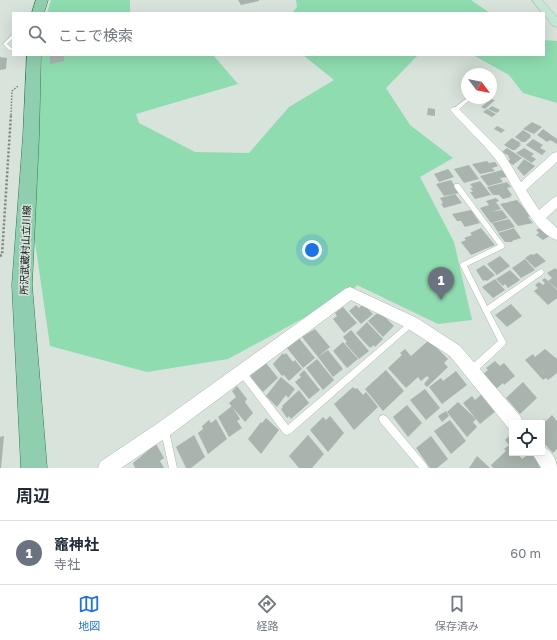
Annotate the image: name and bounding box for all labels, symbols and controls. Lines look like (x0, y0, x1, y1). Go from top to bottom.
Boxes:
search box (12, 12, 545, 56)
icon: search (26, 23, 48, 45)
text: ここで検索 (58, 26, 133, 44)
north arrow (461, 68, 497, 104)
street label: 所沢武蔵村山立川線 (17, 205, 33, 295)
your location (302, 240, 322, 260)
pin: 1 (428, 267, 454, 300)
map controls (509, 420, 545, 456)
button: locate (509, 420, 545, 456)
text: 周辺 (16, 485, 50, 506)
text: 竈神社 (54, 535, 99, 553)
text: 1 (26, 545, 32, 561)
text: 60 m (510, 545, 541, 561)
text: 寺社 (54, 556, 80, 572)
tab: 地図 (78, 593, 100, 633)
tab: 経路 (256, 593, 278, 633)
tab: 保存済み (435, 593, 479, 633)

